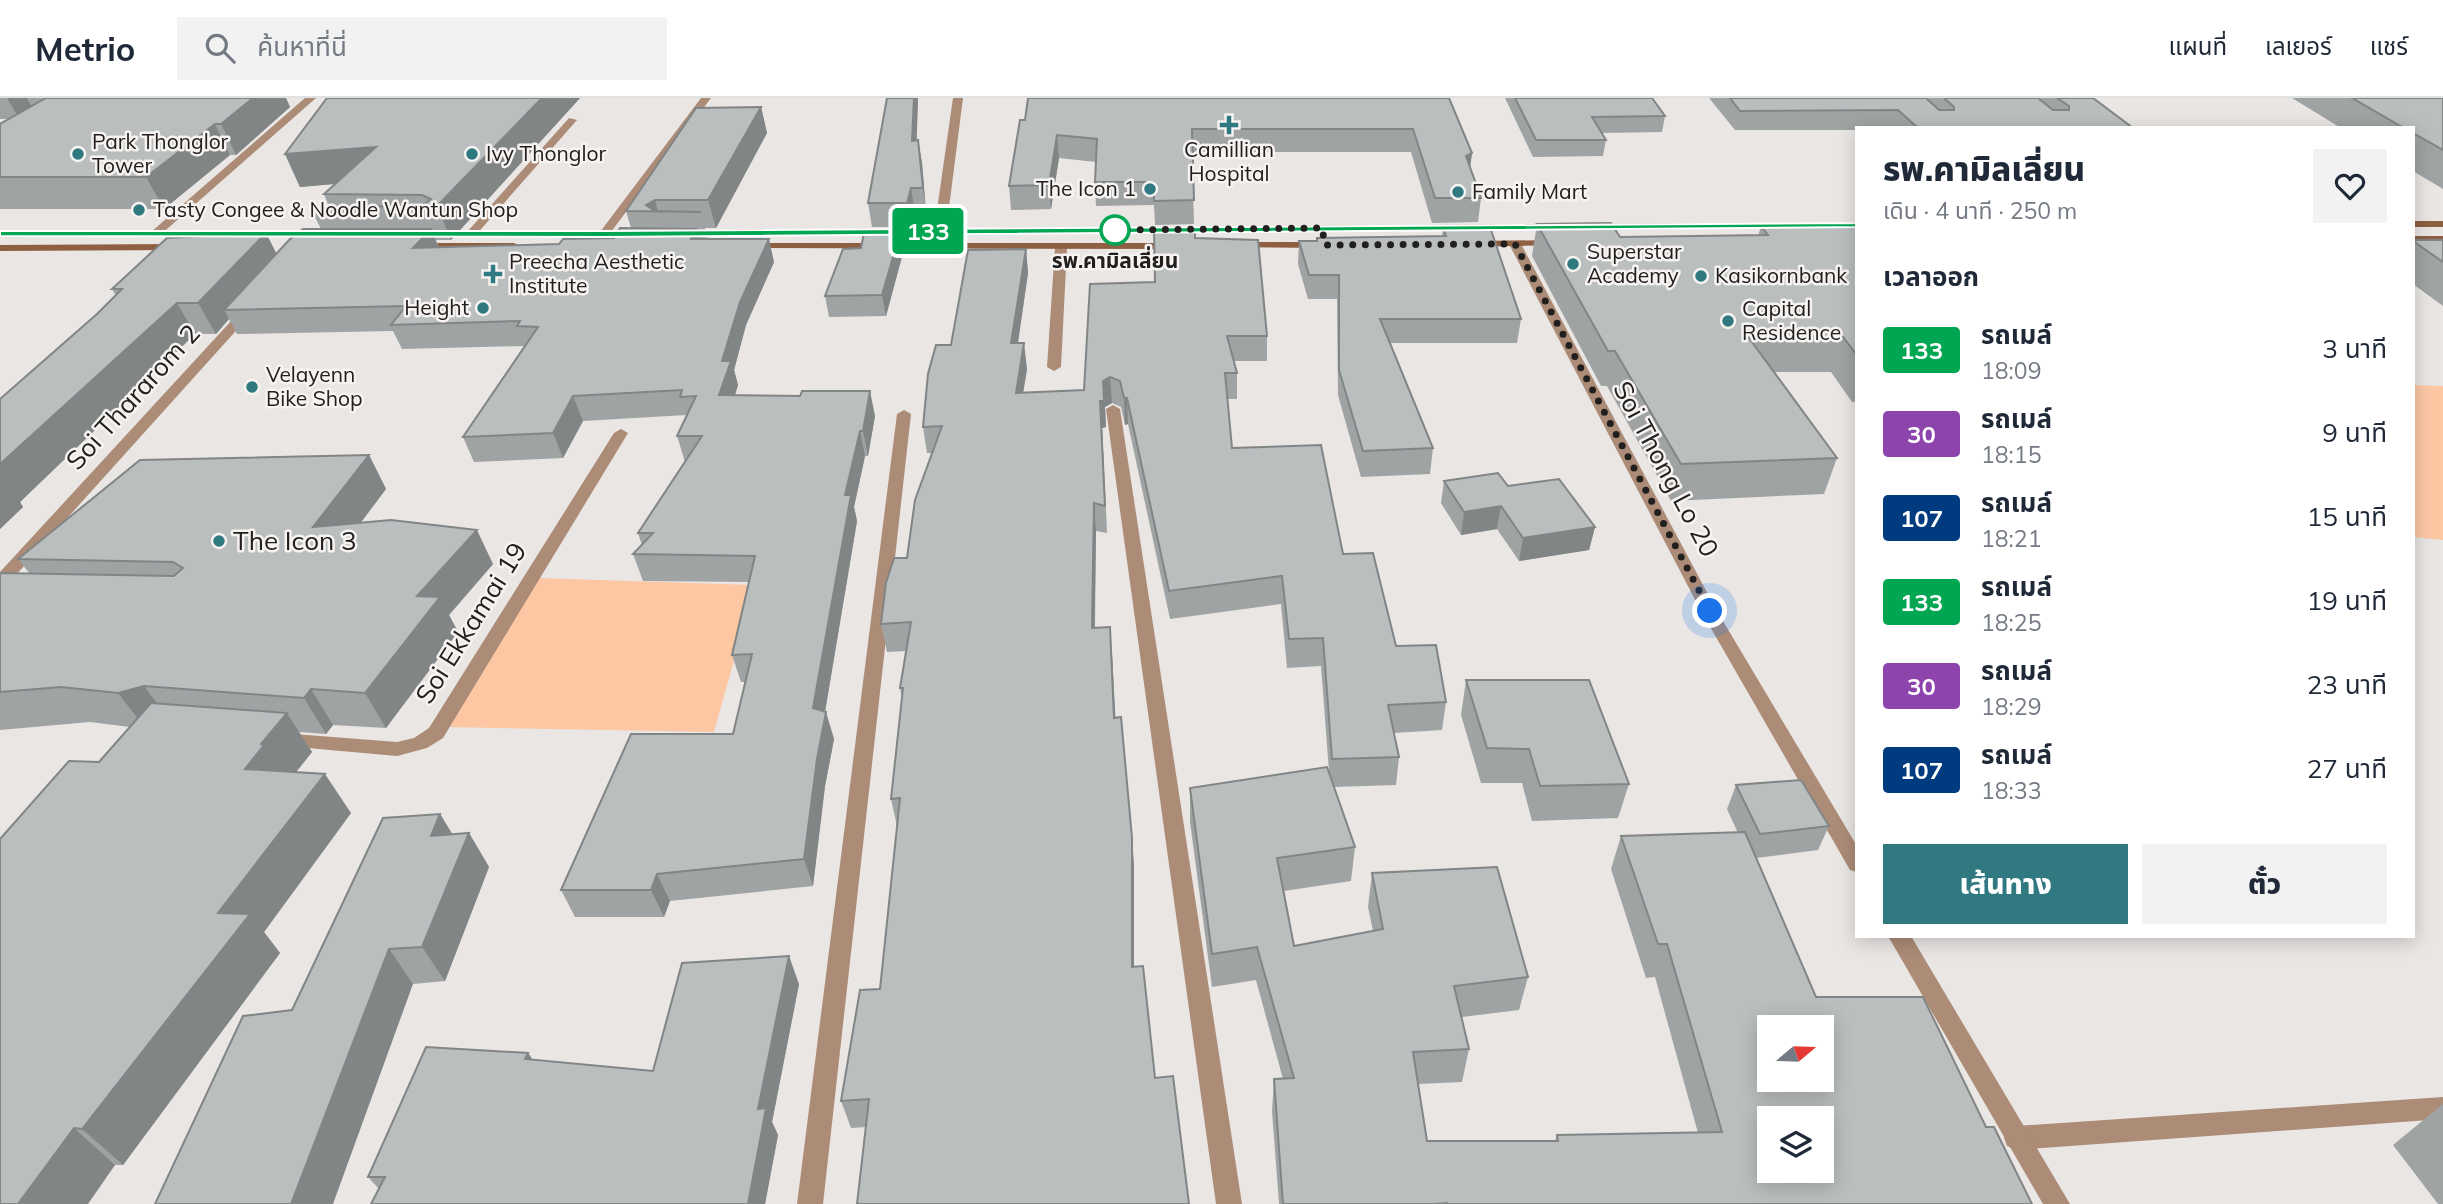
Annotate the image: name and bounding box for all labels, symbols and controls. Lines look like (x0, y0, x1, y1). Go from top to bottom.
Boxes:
search box (177, 17, 667, 80)
text: Metrio (35, 28, 135, 69)
icon: search (201, 29, 239, 67)
text: ค้นหาที่นี่ (257, 30, 347, 63)
text: แผนที่ (2169, 31, 2227, 61)
text: เลเยอร์ (2265, 31, 2332, 61)
text: แชร์ (2370, 31, 2408, 61)
marker: Camillian Hospital (1219, 115, 1239, 135)
place label: Park Thonglor Tower (92, 128, 229, 178)
place label: Camillian Hospital (1184, 136, 1274, 186)
place label: Ivy Thonglor (486, 140, 606, 166)
marker: Park Thonglor Tower (70, 146, 86, 162)
marker: Ivy Thonglor (464, 146, 480, 162)
text: รพ.คามิลเลี่ยน (1883, 148, 2085, 189)
button: heart (2313, 149, 2387, 223)
place label: The Icon 1 (1036, 175, 1136, 201)
place label: Family Mart (1472, 178, 1587, 204)
marker: The Icon 1 (1142, 181, 1158, 197)
marker: Family Mart (1450, 184, 1466, 200)
place label: Tasty Congee & Noodle Wantun Shop (153, 196, 518, 222)
text: เดิน · 4 นาที · 250 m (1883, 196, 2077, 225)
marker: Tasty Congee & Noodle Wantun Shop (131, 202, 147, 218)
line badge: 133 (888, 208, 968, 254)
marker: รพ.คามิลเลี่ยน (1100, 215, 1130, 245)
text: 133 (906, 216, 950, 246)
place label: Superstar Academy (1587, 238, 1682, 288)
place label: รพ.คามิลเลี่ยน (1052, 246, 1178, 273)
place label: Preecha Aesthetic Institute (509, 248, 684, 298)
marker: Superstar Academy (1565, 256, 1581, 272)
text: เวลาออก (1883, 260, 1979, 293)
place label: Kasikornbank (1715, 262, 1847, 288)
marker: Preecha Aesthetic Institute (483, 264, 503, 284)
marker: Kasikornbank (1693, 268, 1709, 284)
place label: Height (404, 294, 469, 320)
place label: Capital Residence (1742, 295, 1841, 345)
marker: Height (475, 300, 491, 316)
marker: Capital Residence (1720, 313, 1736, 329)
street label: Soi Thararom 2 (59, 317, 207, 476)
text: รถเมล์ (1981, 318, 2052, 351)
text: 3 นาที (2322, 332, 2387, 365)
text: 133 (1900, 335, 1943, 365)
text: 18:09 (1981, 356, 2041, 385)
place label: Velayenn Bike Shop (266, 361, 363, 411)
street label: Soi Thong Lo 20 (1606, 375, 1727, 562)
marker: Velayenn Bike Shop (244, 379, 260, 395)
text: รถเมล์ (1981, 402, 2052, 435)
text: 9 นาที (2322, 416, 2387, 449)
text: 30 (1907, 419, 1936, 449)
text: 18:15 (1981, 440, 2041, 469)
text: รถเมล์ (1981, 486, 2052, 519)
text: 15 นาที (2307, 500, 2387, 533)
text: 107 (1900, 503, 1943, 533)
place label: The Icon 3 (233, 524, 357, 557)
text: 18:21 (1981, 524, 2041, 553)
marker: The Icon 3 (211, 533, 227, 549)
street label: Soi Ekkamai 19 (408, 536, 533, 710)
text: รถเมล์ (1981, 570, 2052, 603)
text: 19 นาที (2307, 584, 2387, 617)
text: 133 (1900, 587, 1943, 617)
your location (1692, 593, 1727, 628)
text: 18:25 (1981, 608, 2041, 637)
text: รถเมล์ (1981, 654, 2052, 687)
text: 23 นาที (2307, 668, 2387, 701)
text: 30 (1907, 671, 1936, 701)
text: 18:29 (1981, 692, 2041, 721)
text: รถเมล์ (1981, 738, 2052, 771)
text: 27 นาที (2307, 752, 2387, 785)
text: 107 (1900, 755, 1943, 785)
text: 18:33 (1981, 776, 2041, 805)
button: เส้นทาง (1883, 844, 2128, 924)
button: ตั๋ว (2142, 844, 2387, 924)
north arrow (1757, 1015, 1834, 1092)
map controls (1757, 1015, 1834, 1183)
button: layers (1757, 1106, 1834, 1183)

